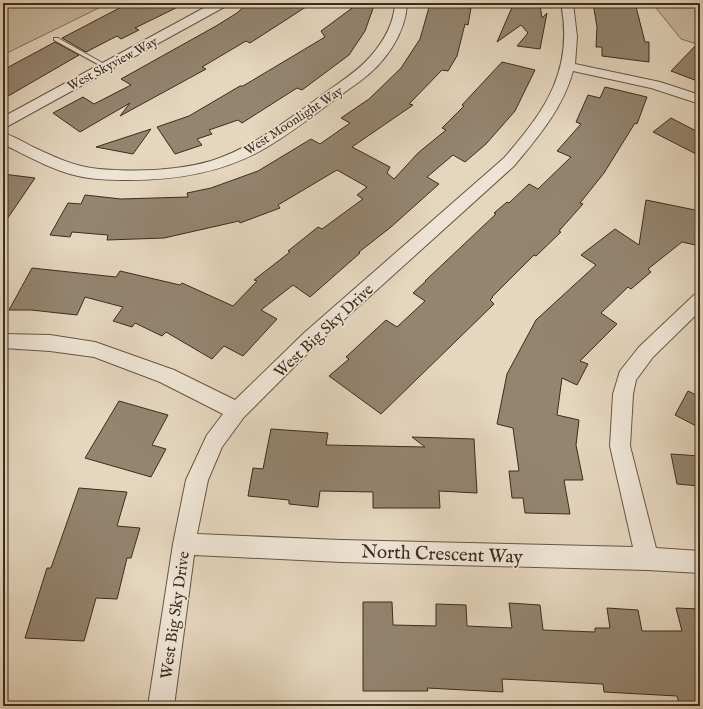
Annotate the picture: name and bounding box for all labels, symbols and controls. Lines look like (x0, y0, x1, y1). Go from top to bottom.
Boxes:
street label: West Skyview Way (65, 33, 161, 95)
street label: West Moonlight Way (241, 83, 347, 160)
street label: West Big Sky Drive (270, 280, 378, 383)
street label: North Crescent Way (361, 540, 524, 570)
street label: West Big Sky Drive (157, 550, 195, 680)

